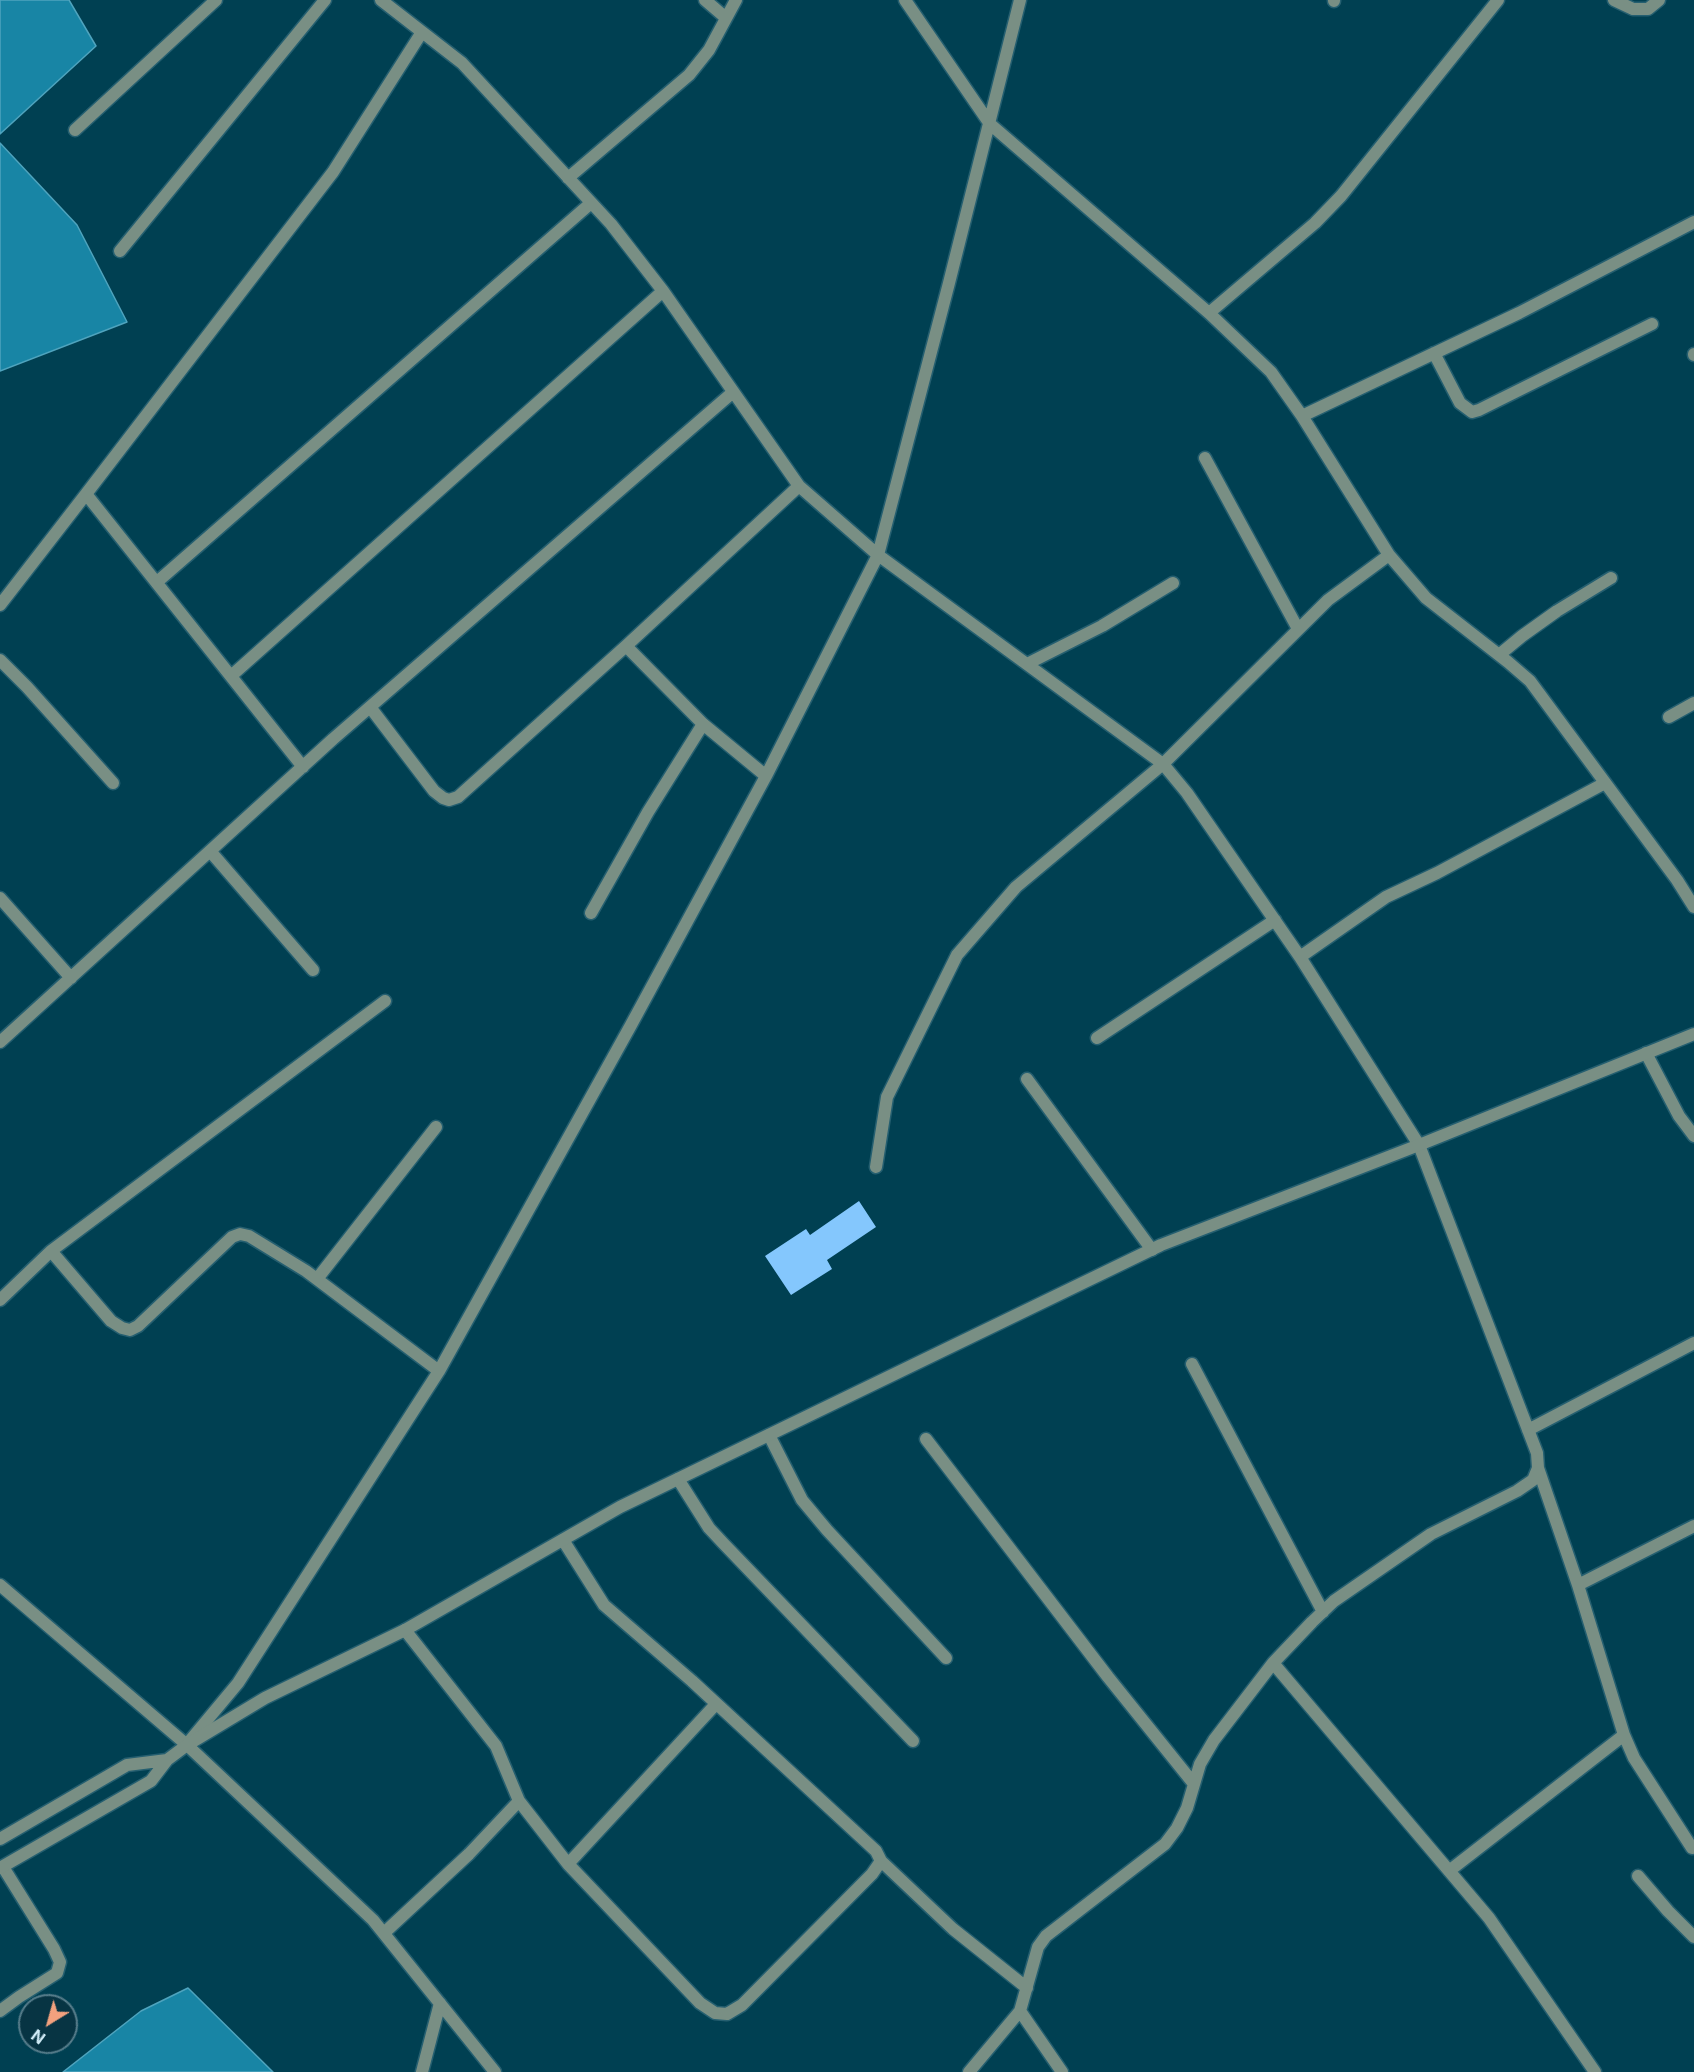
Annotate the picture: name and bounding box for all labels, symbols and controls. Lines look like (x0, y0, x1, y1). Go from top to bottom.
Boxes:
north arrow (18, 1994, 78, 2054)
text: N (27, 2025, 49, 2048)

